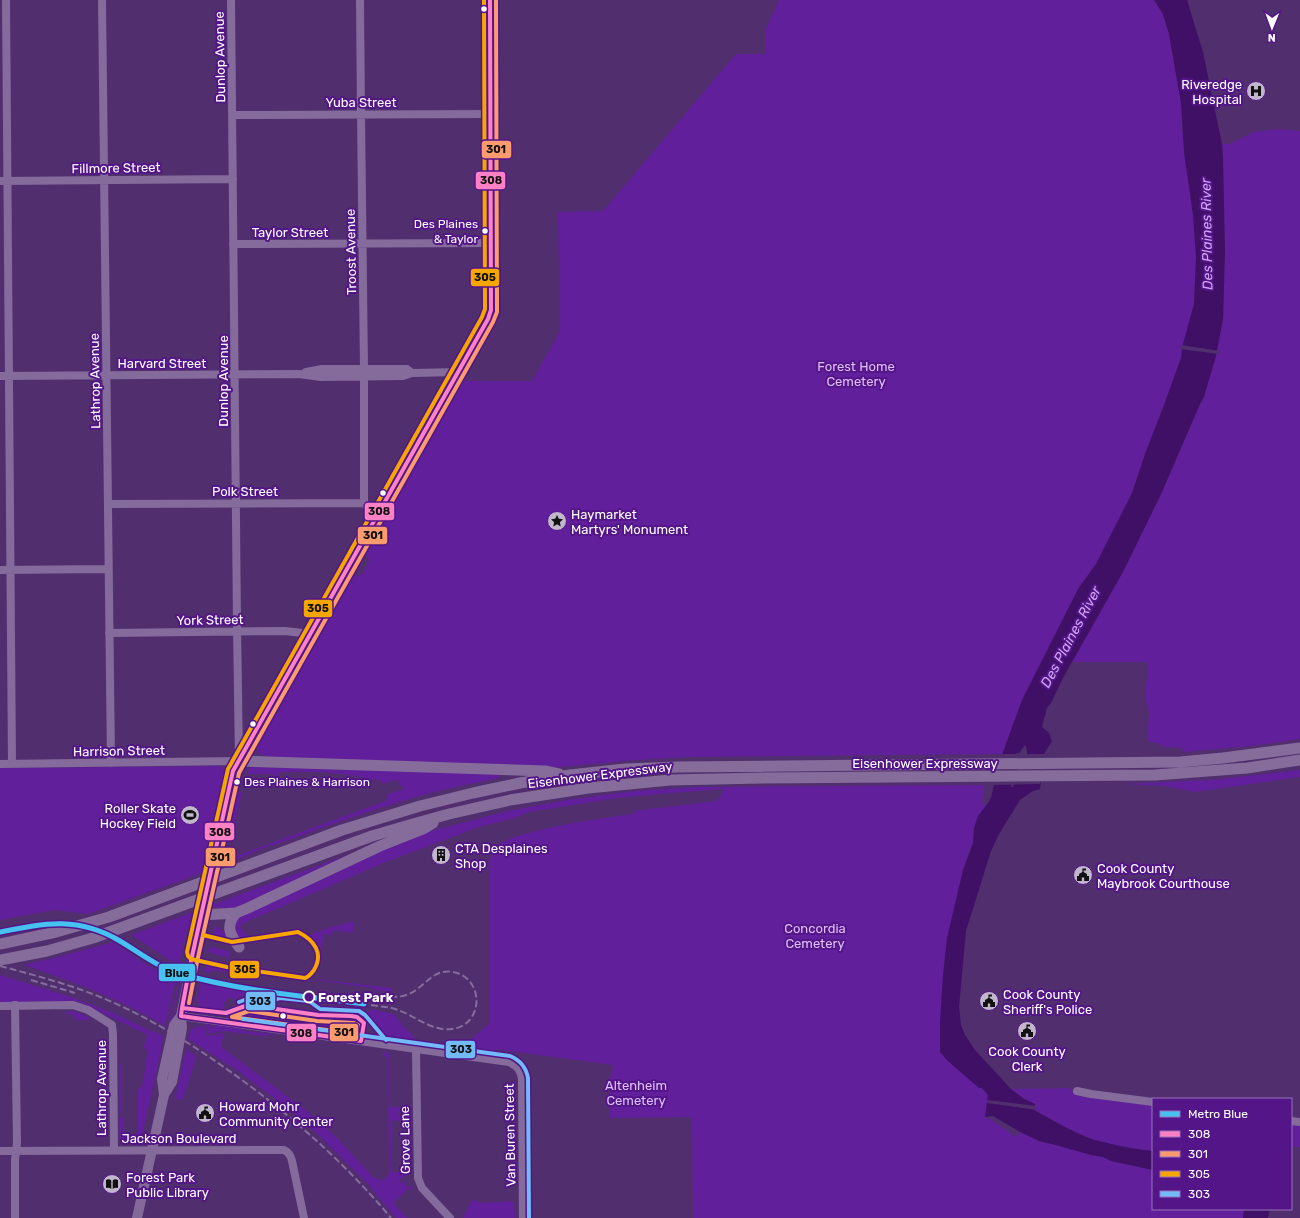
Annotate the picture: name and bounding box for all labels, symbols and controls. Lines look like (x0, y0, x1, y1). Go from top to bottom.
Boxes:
unlabelled marker (479, 4, 489, 14)
north arrow (1252, 8, 1292, 48)
street label: Dunlop Avenue (212, 11, 228, 103)
text: N (1268, 31, 1276, 44)
place label: Riveredge Hospital (1181, 77, 1242, 107)
hospital icon: Riveredge Hospital (1245, 80, 1267, 102)
street label: Yuba Street (325, 95, 397, 110)
line badge: 301 (481, 140, 512, 159)
text: 301 (486, 143, 506, 156)
street label: Fillmore Street (71, 160, 161, 176)
line badge: 308 (475, 171, 506, 190)
text: 308 (480, 174, 502, 187)
water label: Des Plaines River (1198, 177, 1216, 290)
street label: Troost Avenue (343, 209, 359, 295)
place label: Des Plaines & Taylor (414, 217, 478, 246)
street label: Taylor Street (252, 225, 328, 240)
marker: Des Plaines & Taylor (480, 226, 490, 236)
line badge: 305 (470, 268, 500, 287)
text: 305 (474, 271, 496, 284)
street label: Lathrop Avenue (87, 333, 103, 429)
street label: Dunlop Avenue (216, 335, 231, 427)
street label: Harvard Street (118, 356, 206, 371)
park label: Forest Home Cemetery (817, 359, 895, 389)
street label: Polk Street (212, 484, 278, 499)
unlabelled marker (378, 488, 388, 498)
line badge: 308 (364, 502, 395, 521)
text: 308 (368, 505, 390, 518)
place label: Haymarket Martyrs' Monument (571, 507, 688, 537)
place icon: Haymarket Martyrs' Monument (546, 510, 568, 532)
line badge: 301 (357, 526, 388, 545)
text: 301 (363, 529, 383, 542)
water label: Des Plaines River (1037, 583, 1105, 691)
line badge: 305 (303, 599, 333, 618)
text: 305 (307, 602, 329, 615)
street label: York Street (176, 612, 244, 628)
unlabelled marker (248, 719, 258, 729)
street label: Harrison Street (73, 743, 165, 759)
street label: Eisenhower Expressway (852, 756, 998, 771)
street label: Eisenhower Expressway (527, 759, 673, 791)
place label: Des Plaines & Harrison (244, 775, 370, 789)
marker: Des Plaines & Harrison (232, 777, 242, 787)
place label: Roller Skate Hockey Field (100, 801, 176, 831)
sports icon: Roller Skate Hockey Field (179, 804, 201, 826)
line badge: 308 (204, 822, 235, 841)
text: 308 (209, 826, 231, 839)
place label: CTA Desplaines Shop (455, 841, 548, 871)
building icon: CTA Desplaines Shop (430, 844, 452, 866)
line badge: 301 (205, 847, 236, 867)
text: 301 (210, 851, 230, 864)
place label: Cook County Maybrook Courthouse (1097, 861, 1230, 891)
public building icon: Cook County Maybrook Courthouse (1072, 864, 1094, 886)
park label: Concordia Cemetery (784, 921, 846, 951)
line badge: 305 (229, 960, 260, 979)
line badge: Blue (158, 963, 196, 982)
text: 305 (234, 963, 256, 976)
text: Blue (165, 967, 190, 980)
place label: Cook County Sheriff's Police (1003, 987, 1092, 1017)
marker: Forest Park (302, 990, 316, 1004)
place label: Forest Park (318, 990, 394, 1005)
public building icon: Cook County Sheriff's Police (978, 990, 1000, 1012)
line badge: 303 (245, 991, 276, 1011)
text: 303 (249, 995, 271, 1008)
unlabelled marker (278, 1011, 288, 1021)
public building icon: Cook County Clerk (1016, 1020, 1038, 1042)
line badge: 308 (286, 1023, 317, 1042)
line badge: 301 (329, 1023, 359, 1042)
text: 301 (334, 1026, 354, 1039)
text: 308 (290, 1027, 312, 1040)
street label: Lathrop Avenue (94, 1040, 109, 1136)
line badge: 303 (445, 1040, 476, 1059)
text: 303 (450, 1043, 472, 1056)
place label: Cook County Clerk (988, 1044, 1066, 1074)
park label: Altenheim Cemetery (605, 1078, 667, 1108)
street label: Van Buren Street (502, 1083, 518, 1187)
legend (1152, 1098, 1292, 1210)
place label: Howard Mohr Community Center (219, 1099, 333, 1129)
public building icon: Howard Mohr Community Center (194, 1102, 216, 1124)
street label: Grove Lane (397, 1106, 413, 1174)
text: Metro Blue (1188, 1107, 1248, 1121)
text: 308 (1188, 1127, 1210, 1141)
street label: Jackson Boulevard (121, 1131, 237, 1146)
text: 301 (1188, 1147, 1208, 1161)
text: 305 (1188, 1167, 1210, 1181)
place label: Forest Park Public Library (126, 1170, 209, 1200)
library icon: Forest Park Public Library (101, 1173, 123, 1195)
text: 303 (1188, 1187, 1210, 1201)

